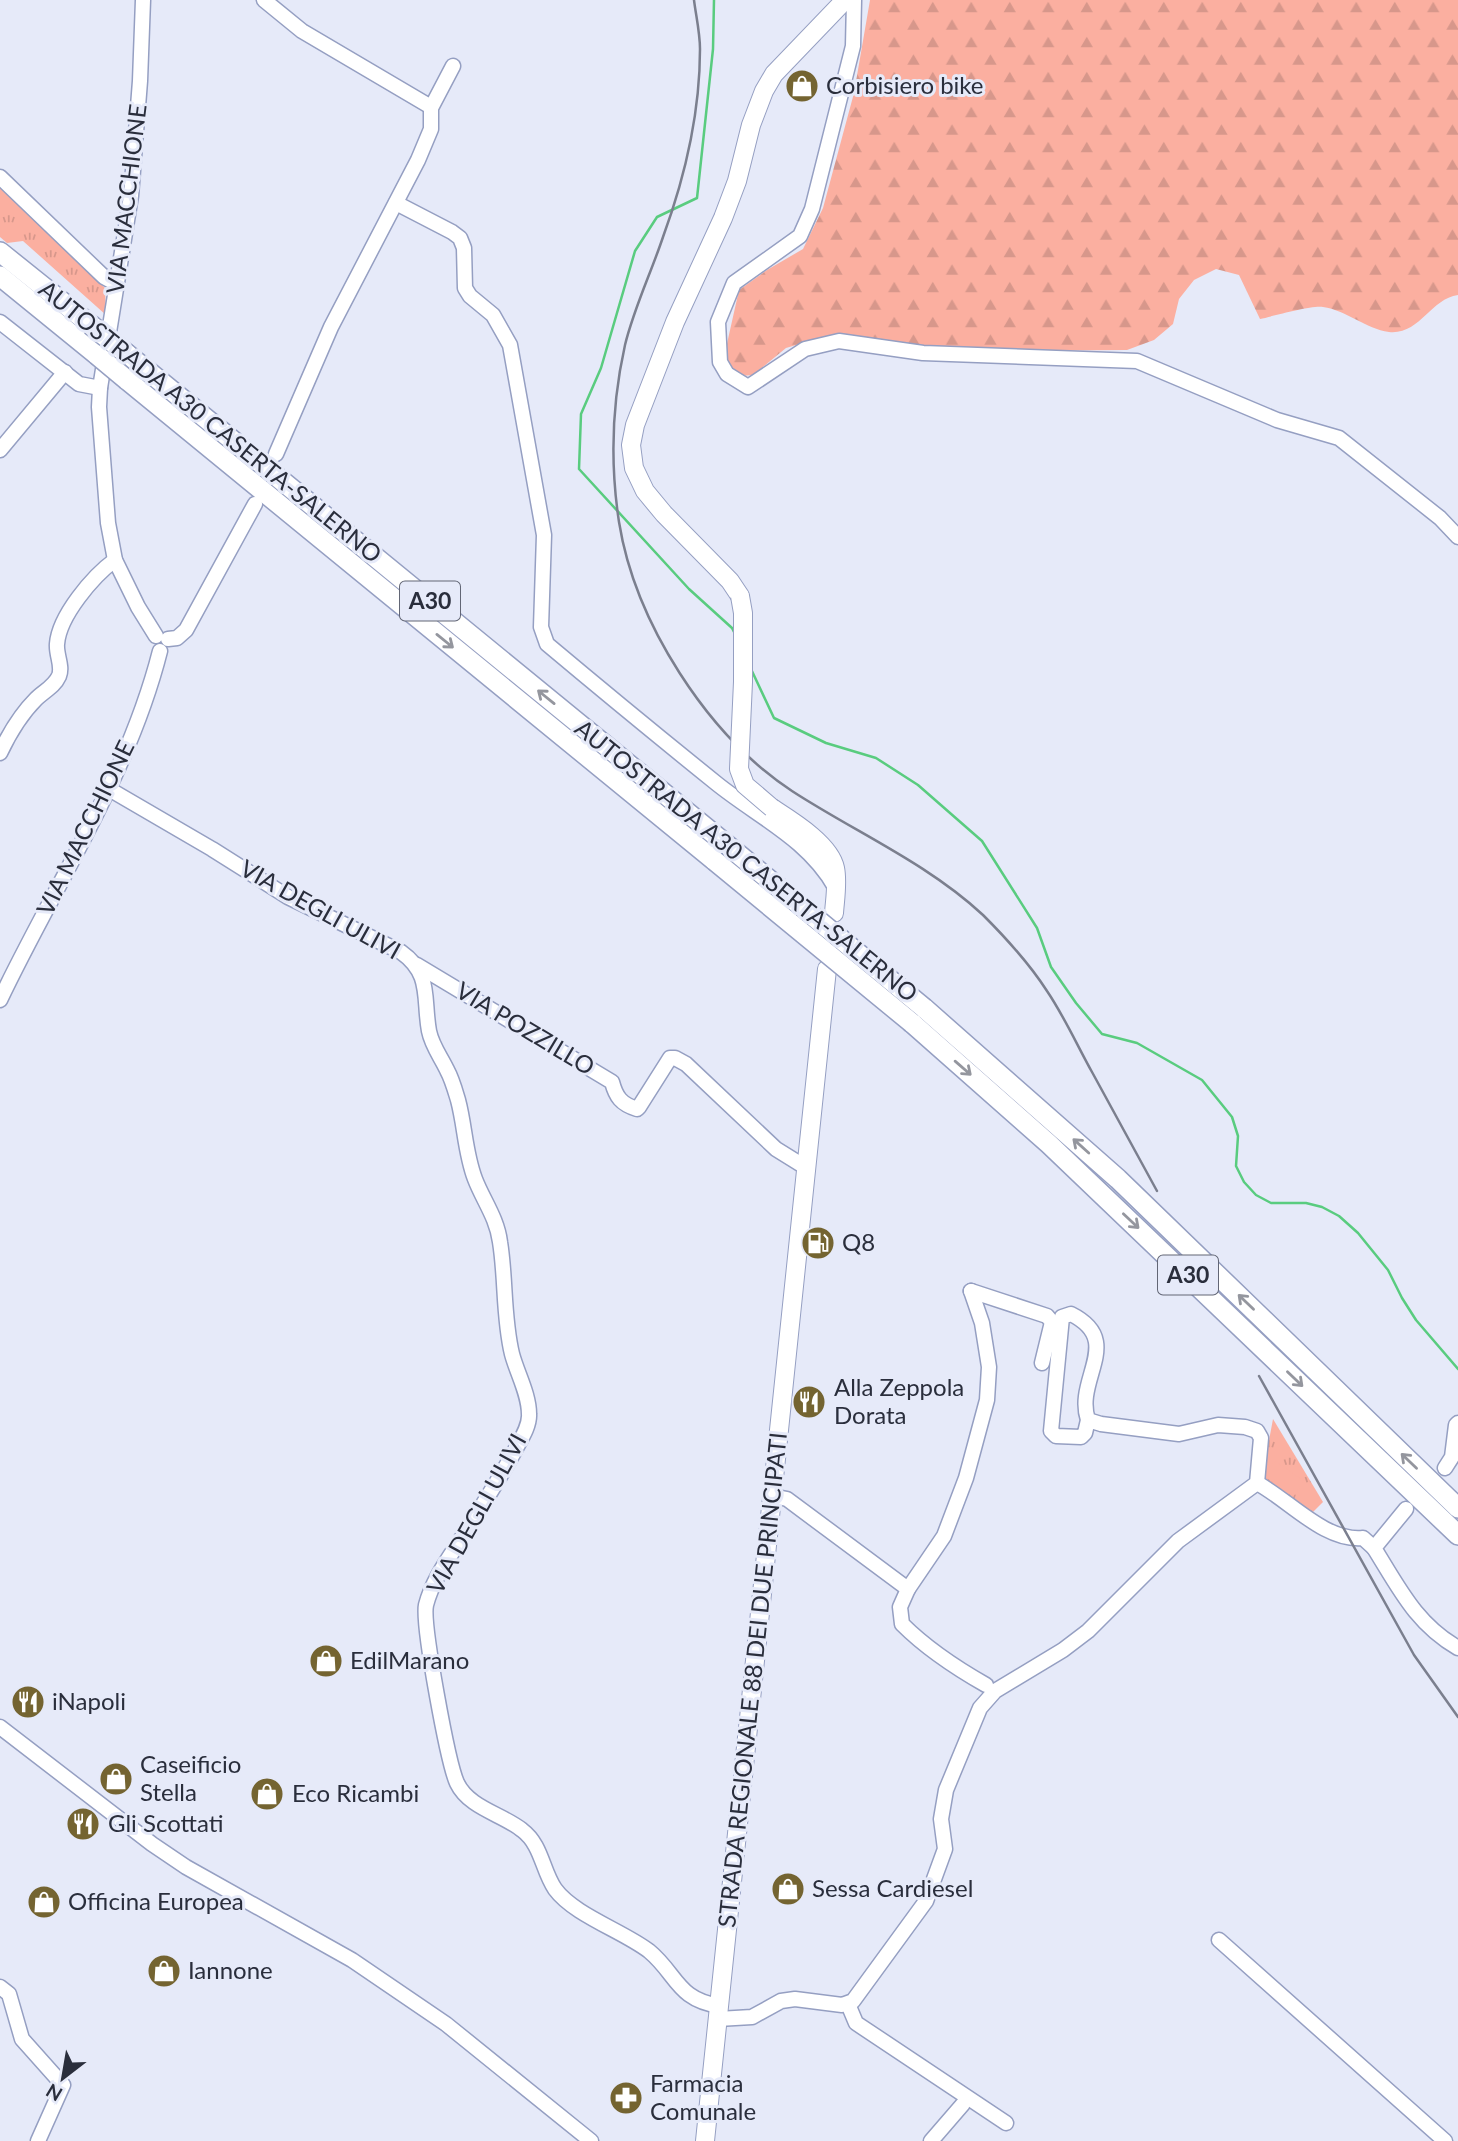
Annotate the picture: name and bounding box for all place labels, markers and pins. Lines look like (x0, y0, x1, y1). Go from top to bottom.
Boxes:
shop icon: Corbisiero bike (783, 67, 821, 105)
place label: Corbisiero bike (826, 70, 984, 99)
fuel station icon: Q8 (799, 1224, 837, 1262)
place label: Q8 (842, 1227, 875, 1256)
place label: Alla Zeppola Dorata (834, 1372, 964, 1429)
restaurant icon: Alla Zeppola Dorata (790, 1383, 828, 1421)
shop icon: EdilMarano (307, 1642, 345, 1680)
place label: EdilMarano (350, 1645, 469, 1674)
restaurant icon: iNapoli (9, 1683, 47, 1721)
place label: iNapoli (52, 1686, 126, 1715)
place label: Caseificio Stella (140, 1749, 241, 1806)
shop icon: Caseificio Stella (97, 1760, 135, 1798)
shop icon: Eco Ricambi (248, 1775, 286, 1813)
place label: Eco Ricambi (292, 1778, 419, 1807)
restaurant icon: Gli Scottati (64, 1805, 102, 1843)
place label: Gli Scottati (108, 1808, 224, 1837)
shop icon: Sessa Cardiesel (769, 1870, 807, 1908)
place label: Sessa Cardiesel (812, 1873, 973, 1902)
shop icon: Officina Europea (25, 1883, 63, 1921)
place label: Officina Europea (68, 1886, 244, 1915)
shop icon: Iannone (145, 1952, 183, 1990)
place label: Iannone (188, 1955, 273, 1984)
place label: Farmacia Comunale (650, 2068, 756, 2125)
pharmacy icon: Farmacia Comunale (607, 2079, 645, 2117)

